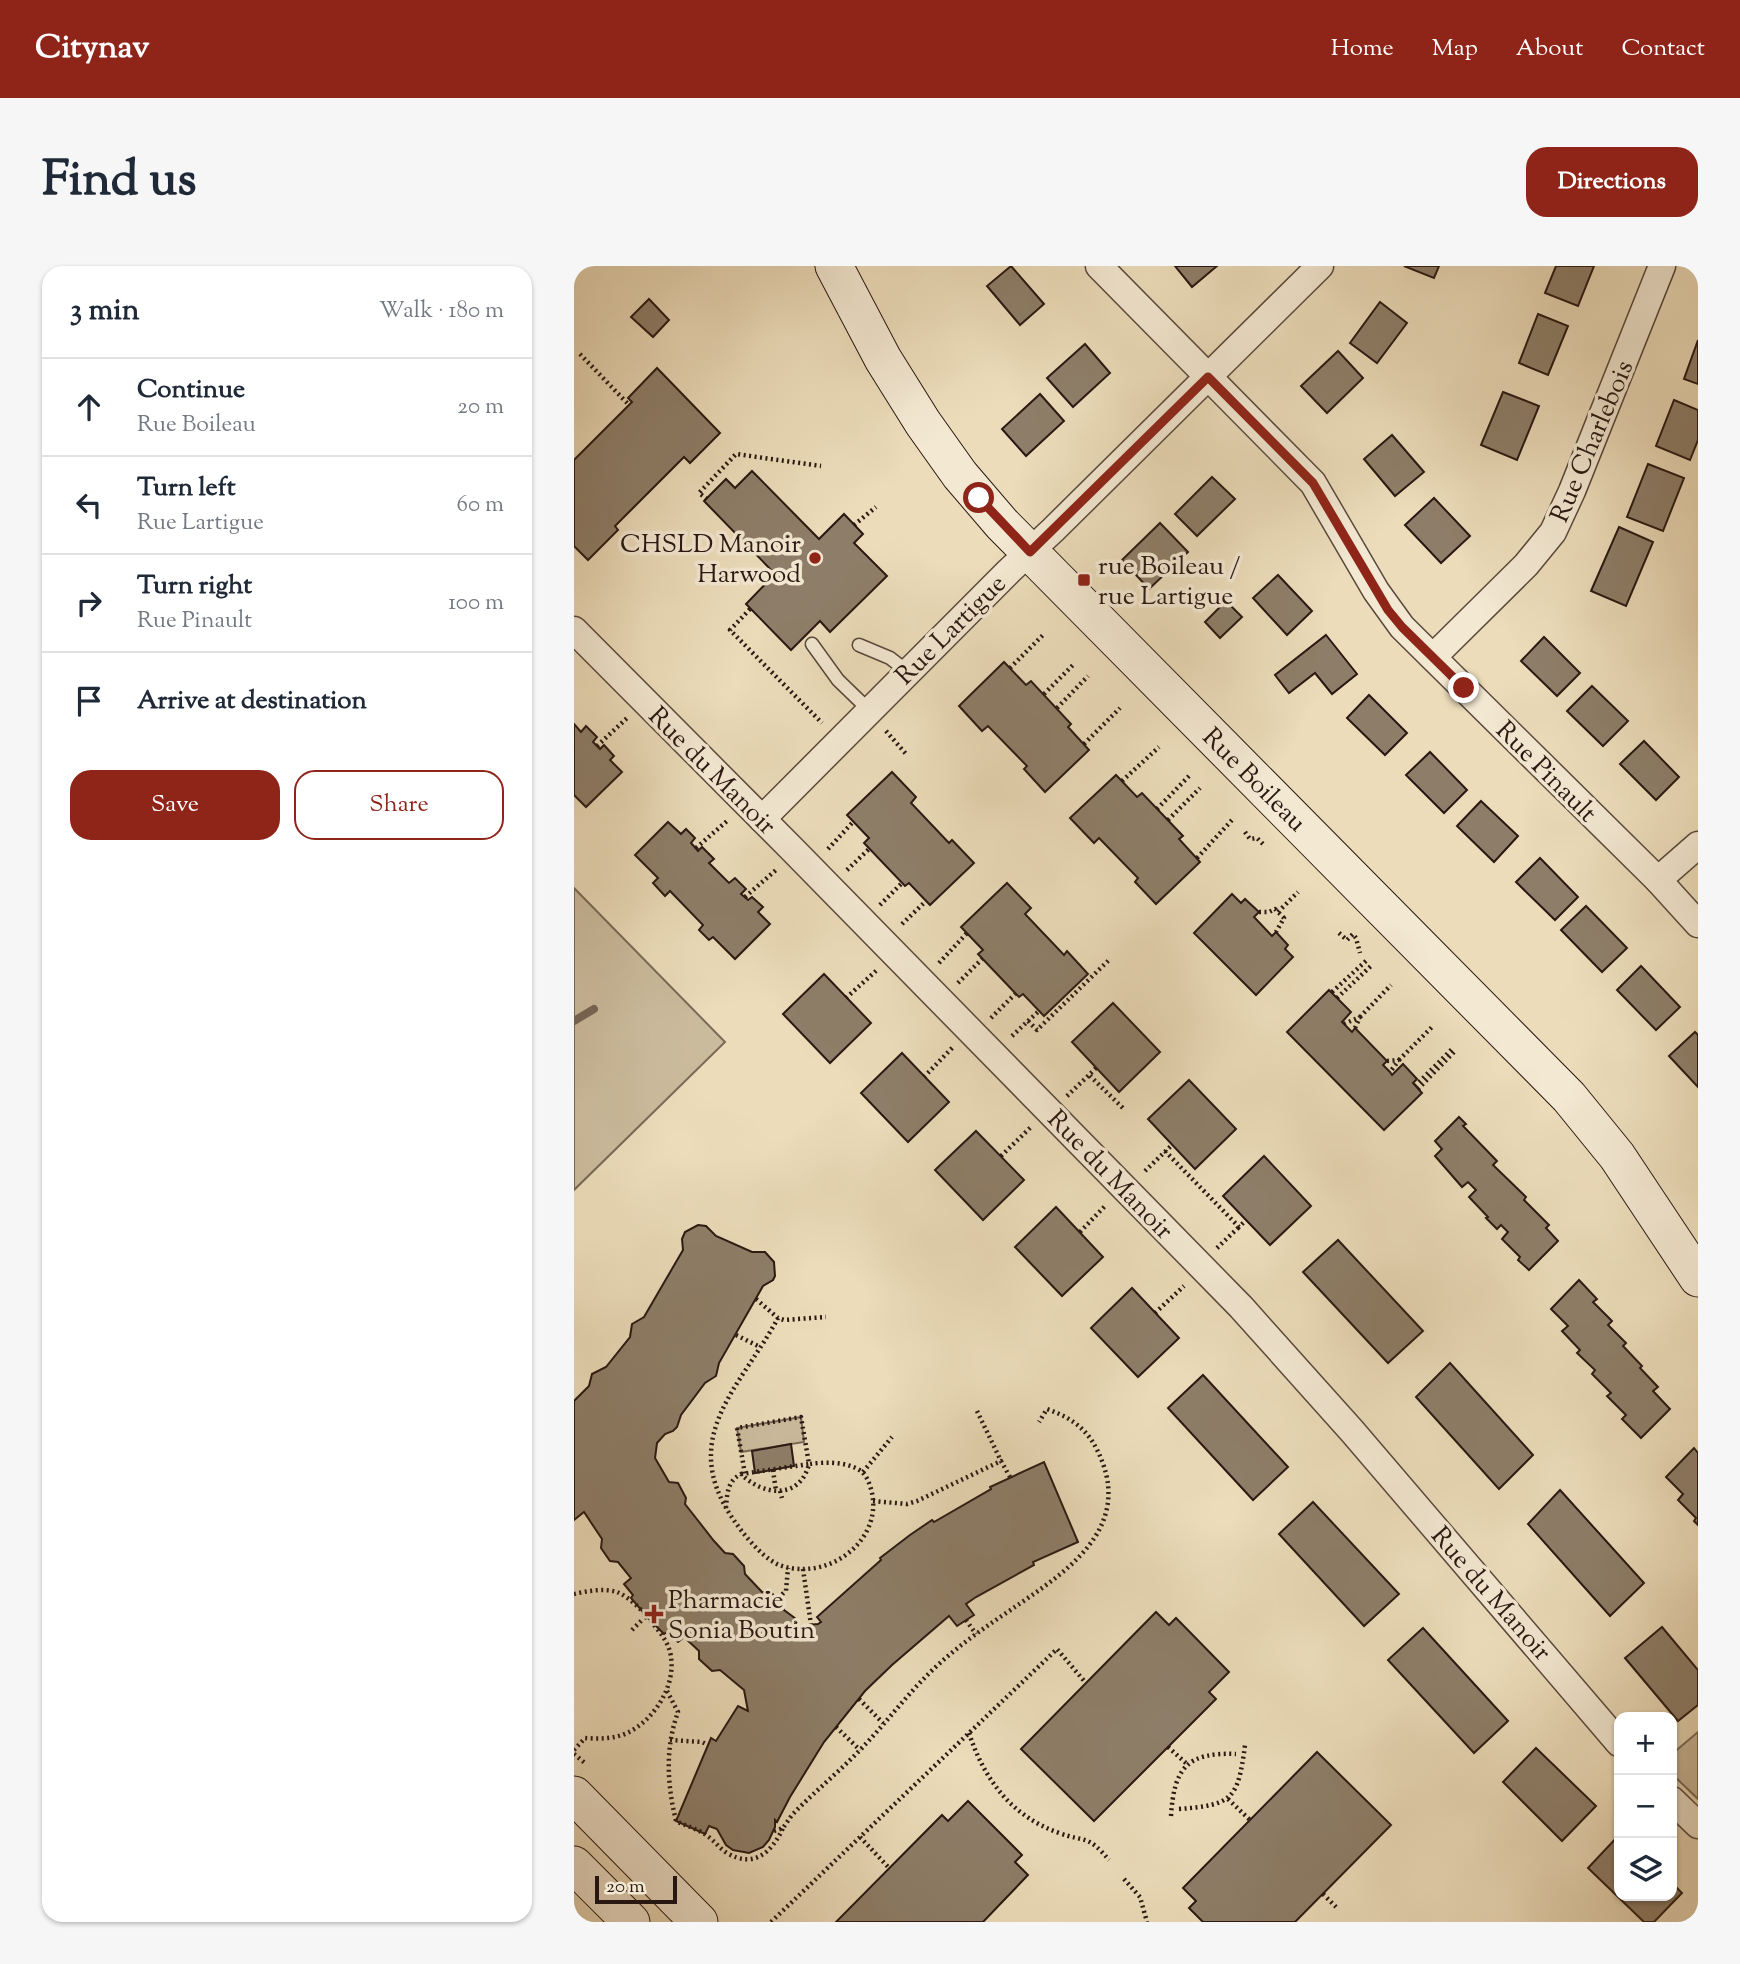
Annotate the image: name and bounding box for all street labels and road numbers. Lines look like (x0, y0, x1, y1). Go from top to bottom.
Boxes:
street label: Rue Charlebois (1542, 355, 1644, 529)
street label: Rue Lartigue (888, 567, 1016, 695)
street label: Rue du Manoir (639, 699, 784, 844)
street label: Rue Pinault (1486, 714, 1604, 832)
street label: Rue Boileau (1193, 720, 1314, 841)
street label: Rue du Manoir (1038, 1103, 1181, 1249)
street label: Rue du Manoir (1421, 1519, 1559, 1670)

